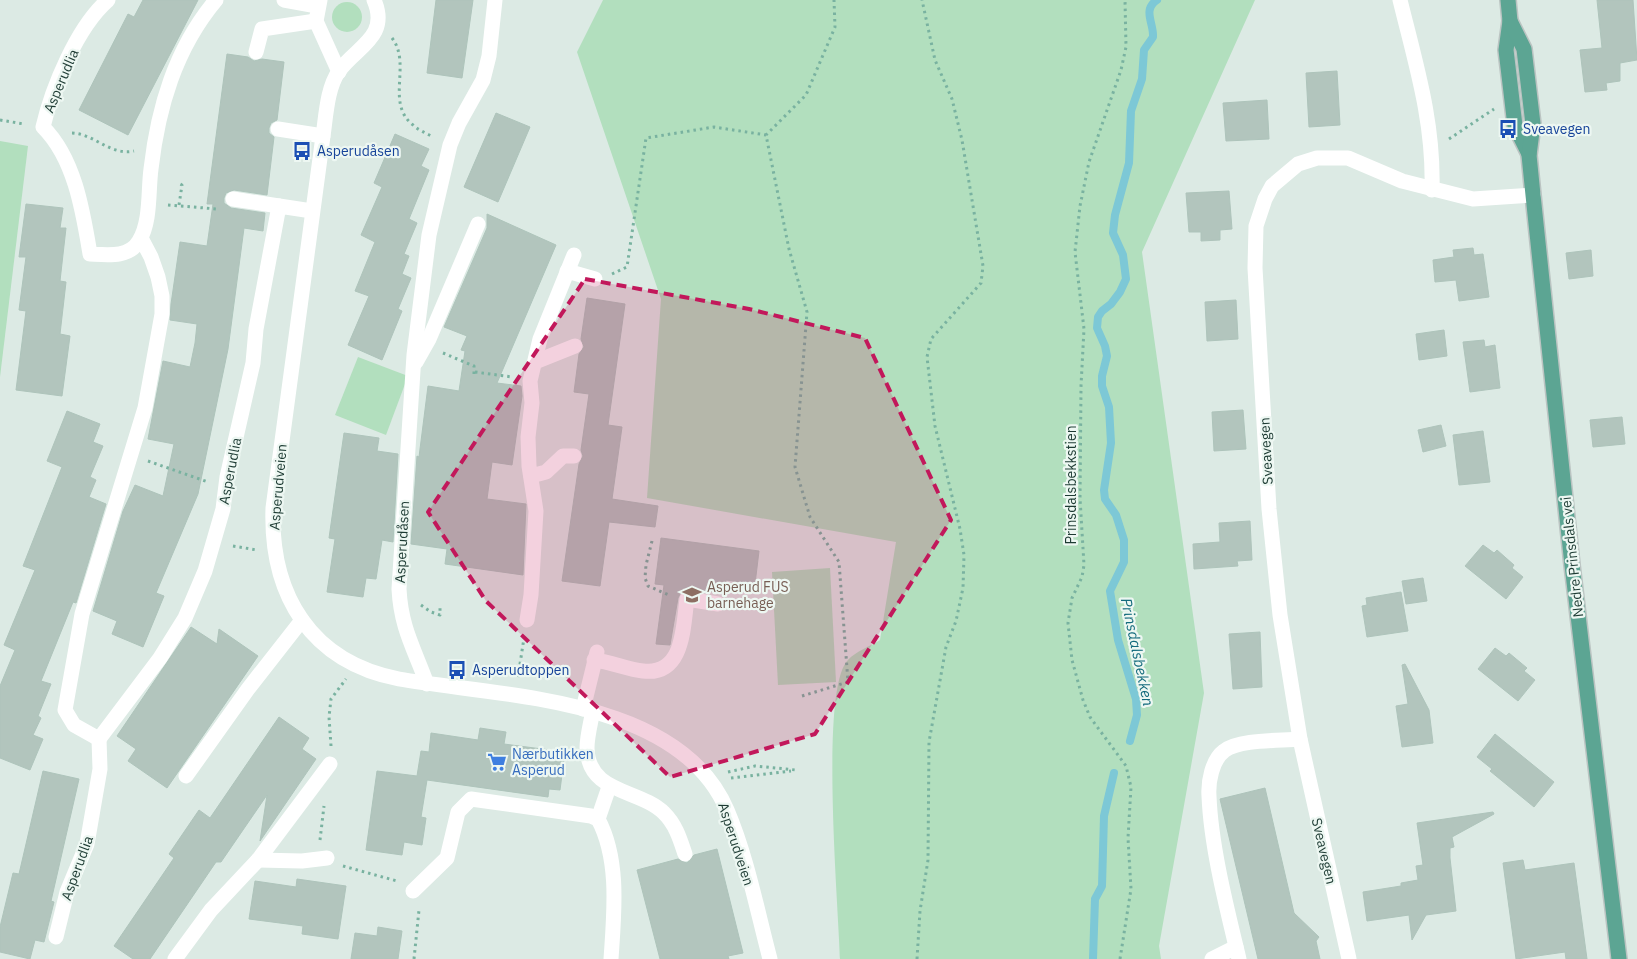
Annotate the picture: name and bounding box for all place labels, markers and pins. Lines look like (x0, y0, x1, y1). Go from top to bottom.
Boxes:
bus stop icon: Sveavegen (1497, 118, 1519, 140)
place label: Sveavegen (1523, 120, 1590, 138)
bus stop icon: Asperudåsen (291, 140, 313, 162)
place label: Asperudåsen (317, 142, 400, 160)
place label: Asperud FUS barnehage (707, 578, 789, 612)
school or university icon: Asperud FUS barnehage (681, 584, 703, 606)
bus stop icon: Asperudtoppen (446, 659, 468, 681)
place label: Asperudtoppen (472, 661, 569, 679)
place label: Nærbutikken Asperud (512, 745, 594, 779)
supermarket icon: Nærbutikken Asperud (486, 751, 508, 773)

